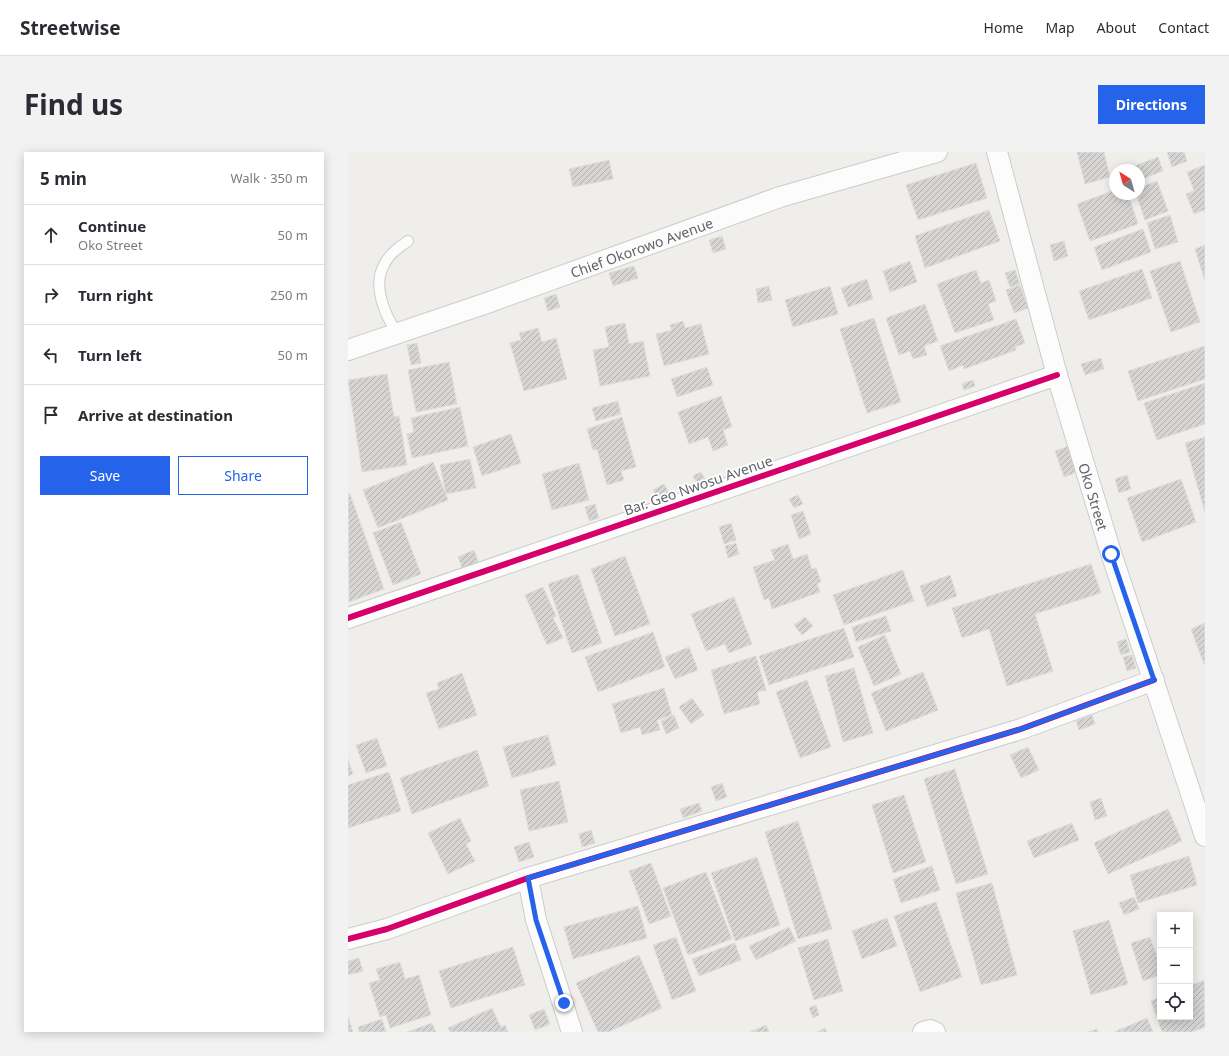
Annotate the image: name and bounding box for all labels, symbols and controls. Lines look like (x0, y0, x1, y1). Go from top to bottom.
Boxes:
text: Streetwise (20, 15, 121, 41)
text: Home (984, 18, 1023, 37)
text: Map (1045, 18, 1075, 37)
text: About (1097, 18, 1136, 37)
text: Contact (1158, 18, 1209, 37)
text: Find us (24, 85, 123, 123)
button: Directions (1098, 85, 1205, 124)
north arrow (1109, 164, 1145, 200)
text: 5 min (40, 167, 87, 190)
text: Walk · 350 m (230, 169, 308, 187)
street label: Chief Okorowo Avenue (567, 213, 716, 282)
text: Continue (78, 216, 146, 236)
icon: ahead (40, 224, 62, 246)
text: 50 m (278, 226, 308, 244)
text: Oko Street (78, 236, 143, 254)
icon: right (40, 284, 62, 306)
text: Turn right (78, 285, 153, 305)
text: 250 m (270, 286, 308, 304)
icon: left (40, 344, 62, 366)
text: Turn left (78, 345, 142, 365)
text: 50 m (278, 346, 308, 364)
icon: arrive (40, 404, 62, 426)
text: Arrive at destination (78, 405, 233, 425)
street label: Bar. Geo Nwosu Avenue (621, 451, 775, 519)
button: Save (40, 456, 170, 495)
button: Share (178, 456, 308, 495)
street label: Oko Street (1075, 460, 1113, 533)
route start (1102, 545, 1120, 563)
map controls (1157, 912, 1193, 1020)
button: + (1157, 912, 1193, 948)
button: − (1157, 948, 1193, 984)
button: locate (1157, 984, 1193, 1020)
route end (555, 994, 573, 1012)

